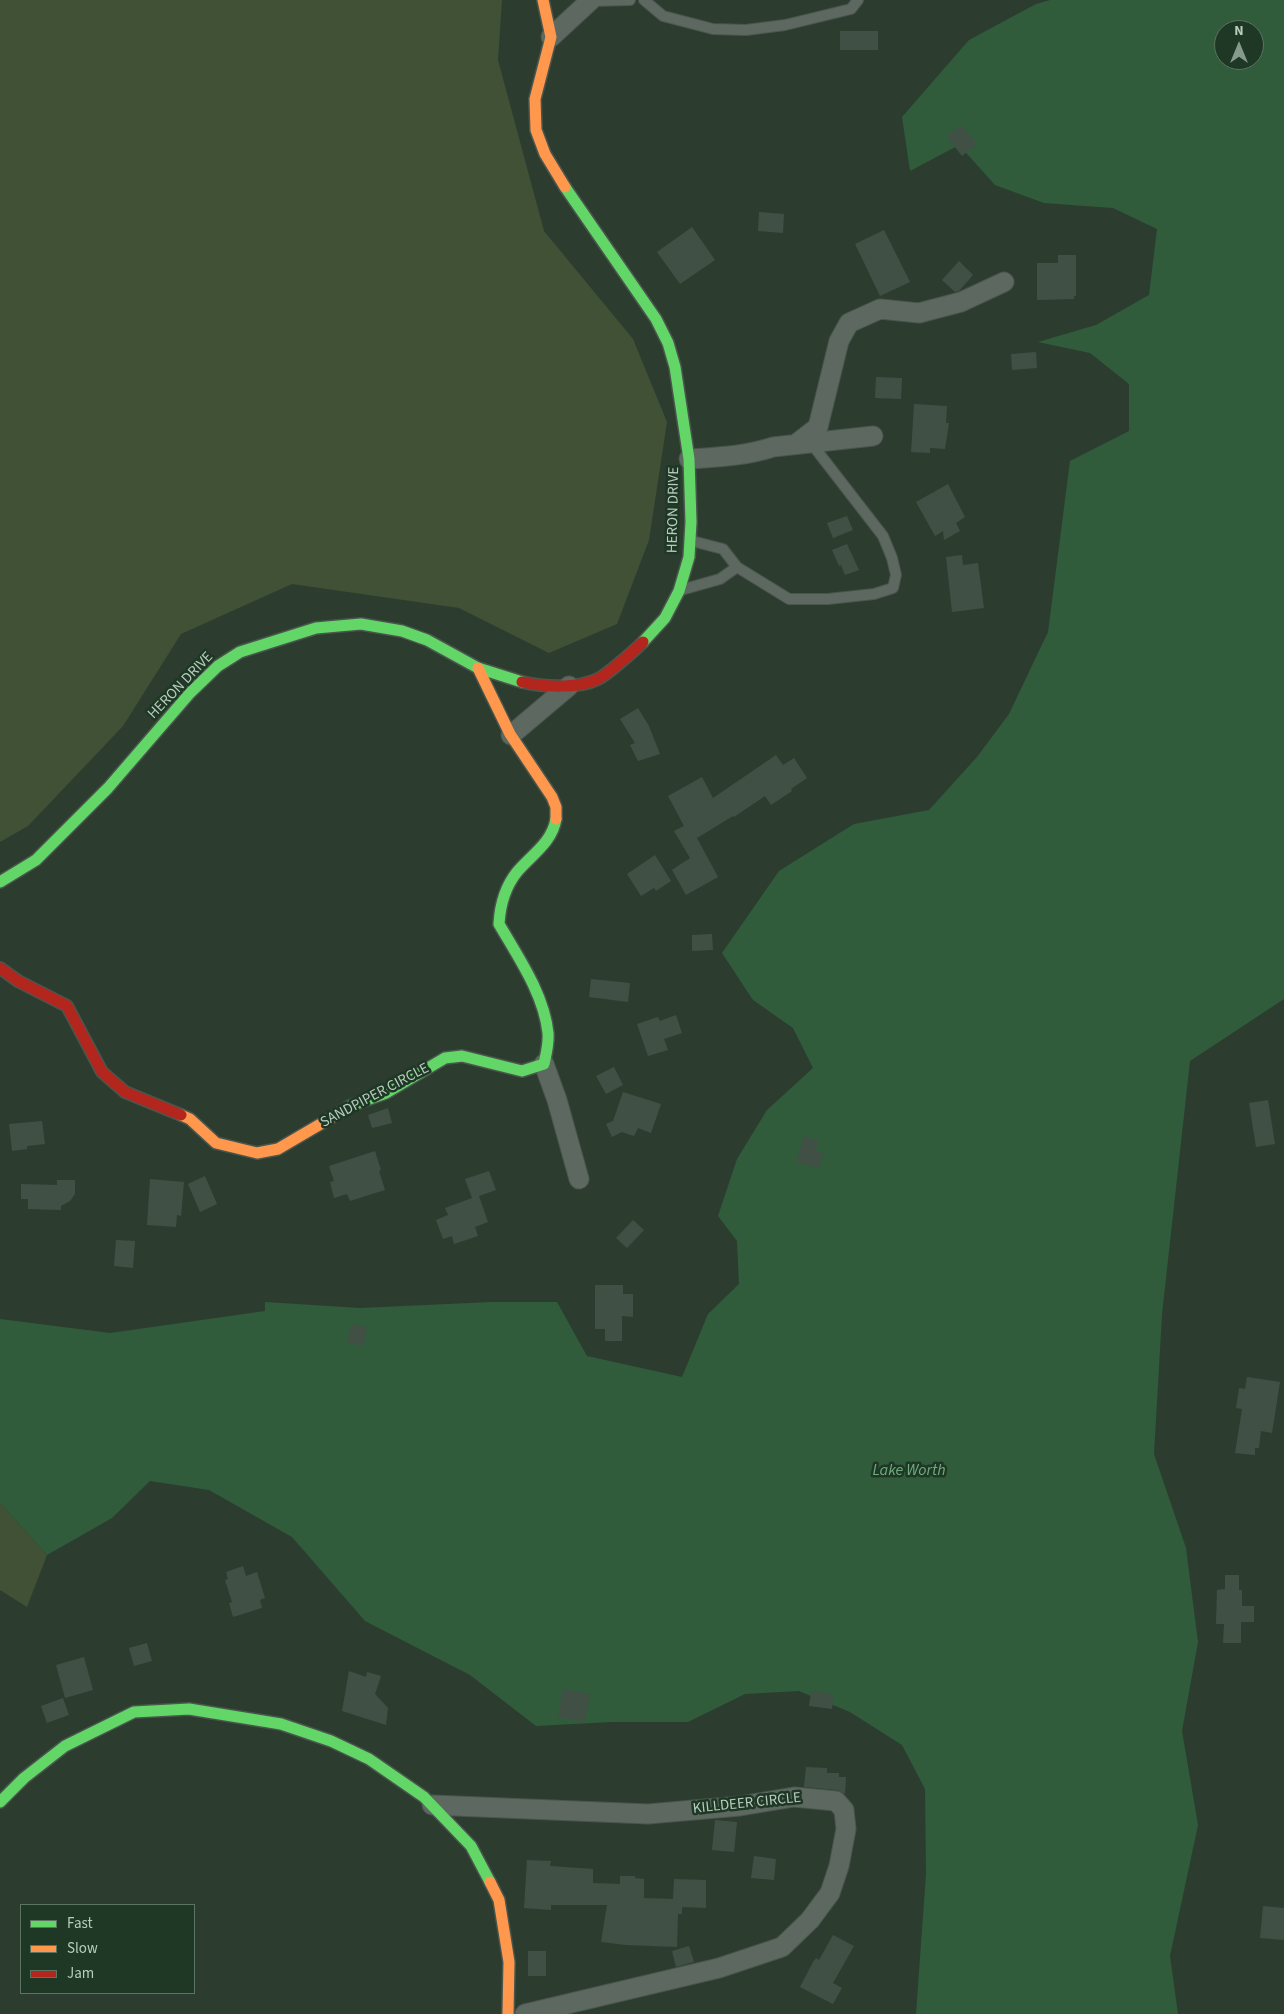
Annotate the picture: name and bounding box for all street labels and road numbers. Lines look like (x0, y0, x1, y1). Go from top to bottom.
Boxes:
street label: HERON DRIVE (664, 467, 684, 553)
street label: HERON DRIVE (145, 649, 217, 723)
street label: SANDPIPER CIRCLE (318, 1060, 432, 1132)
street label: KILLDEER CIRCLE (692, 1789, 802, 1819)

